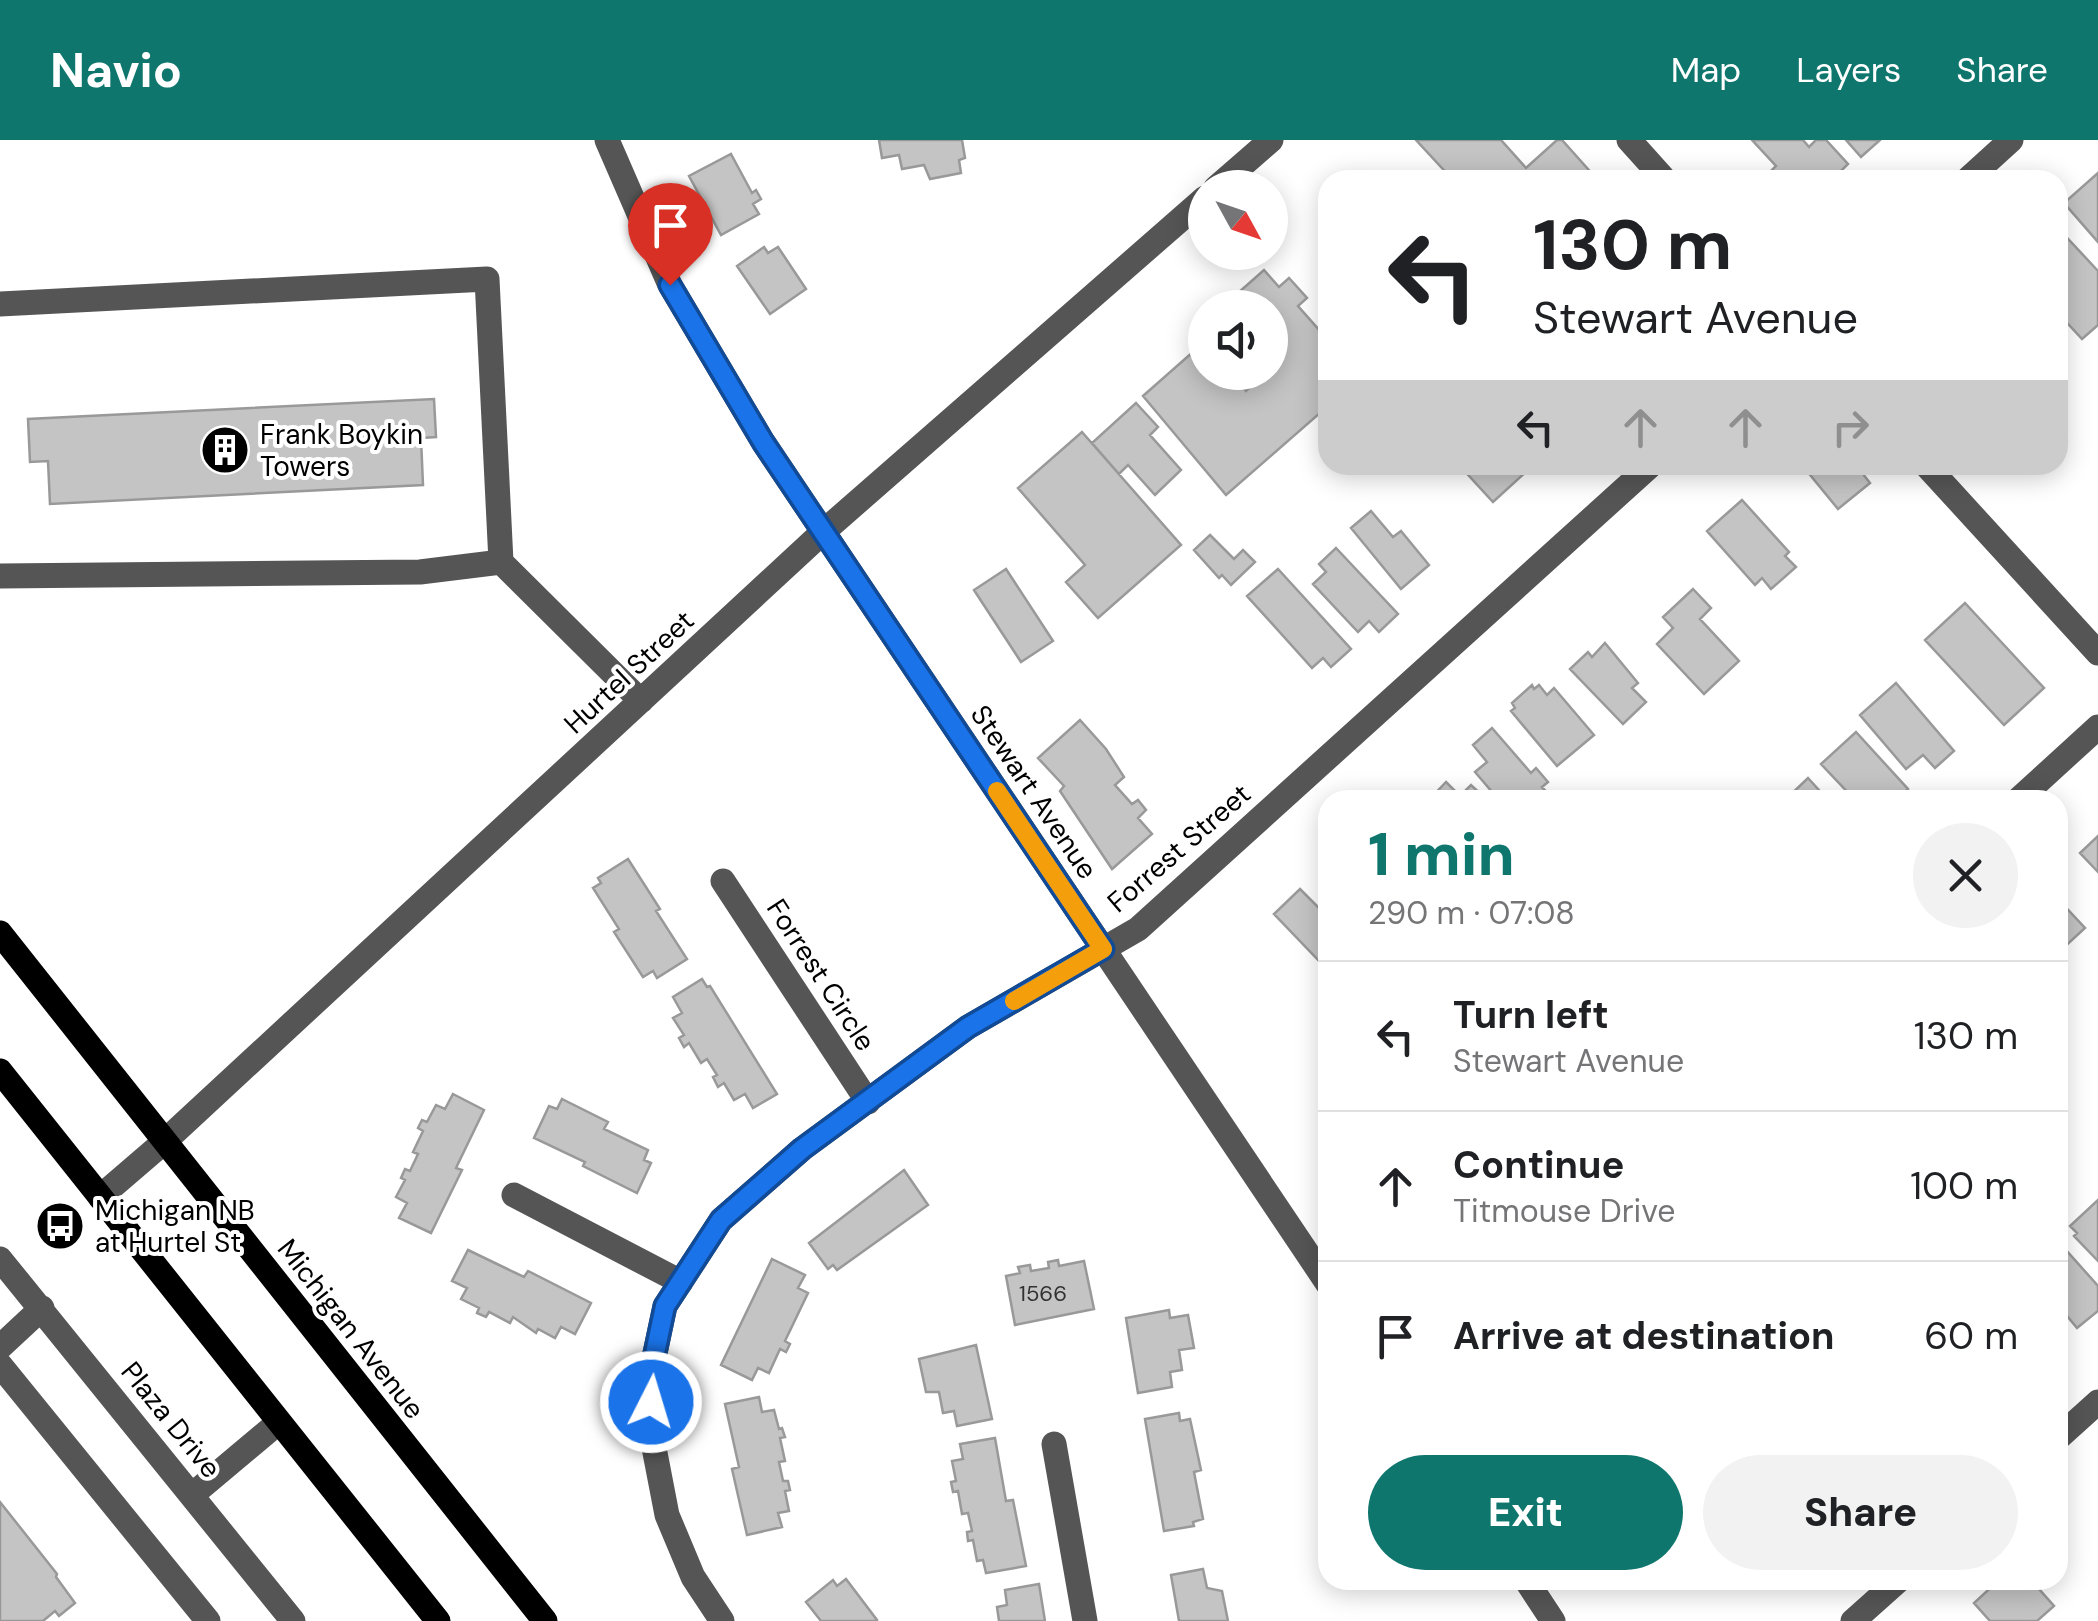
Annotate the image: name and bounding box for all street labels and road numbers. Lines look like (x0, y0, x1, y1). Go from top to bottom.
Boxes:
street label: Hurtel Street (556, 602, 702, 742)
street label: Stewart Avenue (962, 698, 1106, 886)
street label: Forrest Street (1100, 776, 1258, 920)
street label: Forrest Circle (758, 892, 884, 1058)
street label: Michigan Avenue (269, 1231, 433, 1427)
street label: Plaza Drive (113, 1354, 229, 1486)

